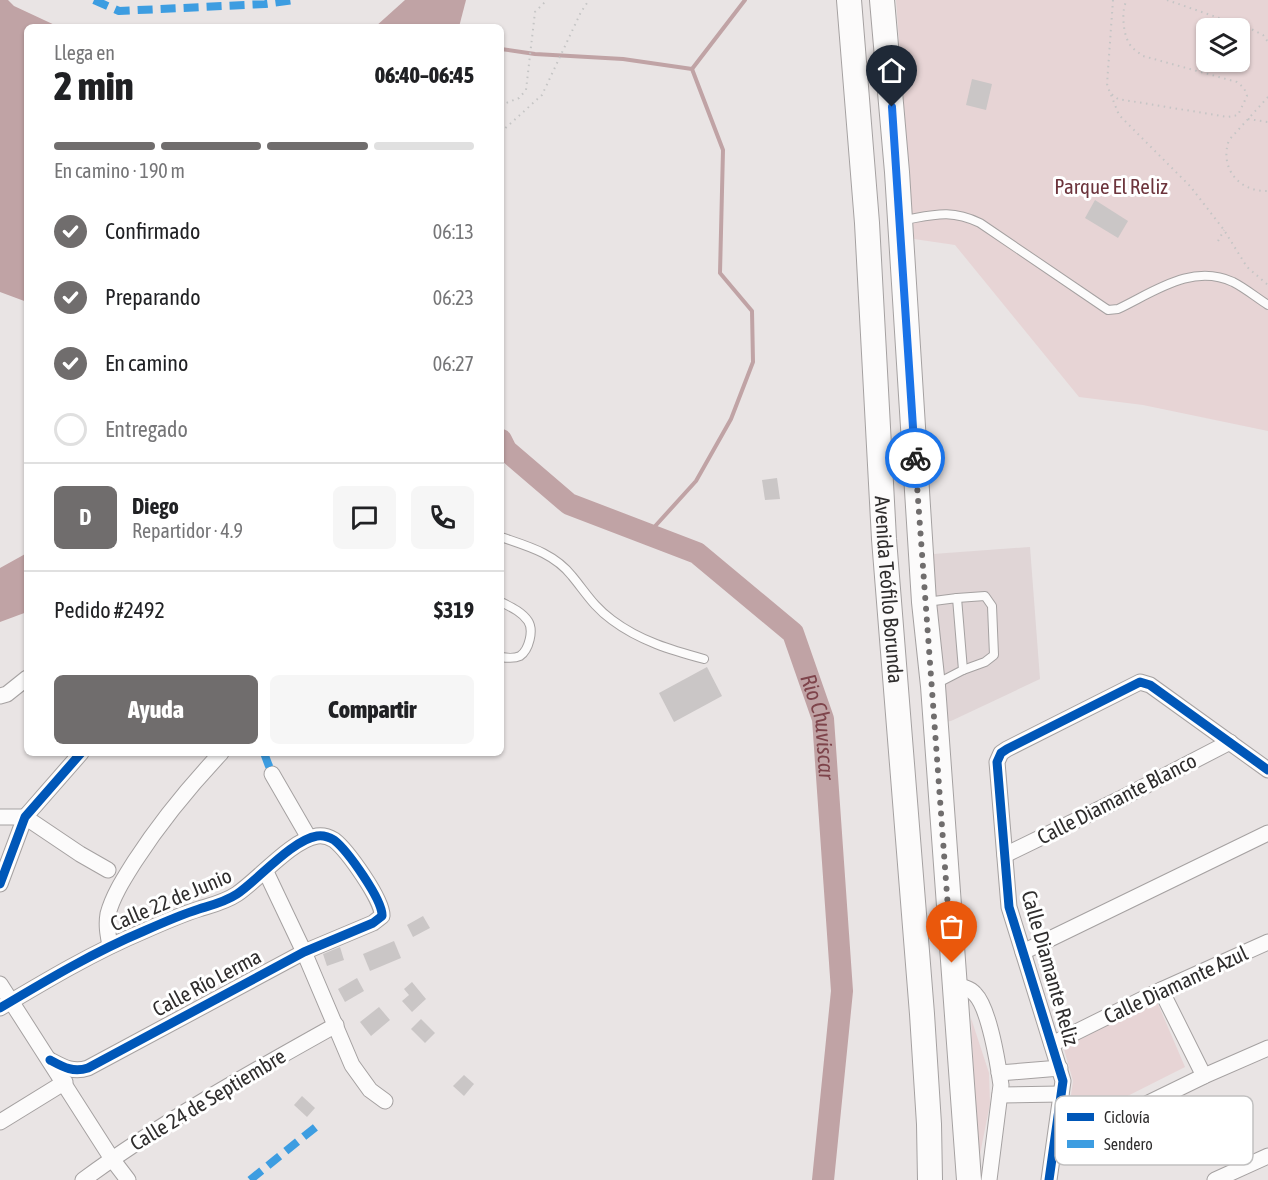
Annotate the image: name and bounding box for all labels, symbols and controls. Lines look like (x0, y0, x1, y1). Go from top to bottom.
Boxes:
map controls (1196, 18, 1250, 72)
button: layers (1196, 18, 1250, 72)
text: Llega en (54, 41, 115, 64)
pin (866, 45, 917, 107)
icon: home (875, 54, 908, 87)
text: 06:40–06:45 (375, 62, 474, 88)
text: 2 min (54, 64, 134, 108)
text: En camino · 190 m (54, 159, 185, 182)
park label: Parque El Reliz (1054, 174, 1168, 198)
icon: check (54, 215, 87, 248)
text: Confirmado (105, 218, 200, 244)
text: 06:13 (433, 220, 474, 243)
icon: check (54, 281, 87, 314)
text: Preparando (105, 284, 201, 310)
text: 06:23 (433, 286, 474, 309)
icon: check (54, 347, 87, 380)
text: En camino (105, 350, 188, 376)
text: 06:27 (433, 352, 474, 375)
text: Entregado (105, 416, 188, 442)
courier (885, 428, 945, 488)
icon: bike (899, 442, 932, 475)
button: chat (333, 486, 396, 549)
button: phone (411, 486, 474, 549)
text: Diego (132, 493, 179, 519)
street label: Avenida Teófilo Borunda (871, 495, 909, 684)
text: D (79, 504, 92, 530)
text: Repartidor · 4.9 (132, 519, 243, 542)
text: Pedido #2492 (54, 597, 165, 623)
text: $319 (434, 597, 474, 623)
water label: Rio Chuviscar (795, 670, 840, 782)
button: Ayuda (54, 675, 258, 744)
button: Compartir (270, 675, 474, 744)
street label: Calle Diamante Blanco (1033, 748, 1200, 849)
street label: Calle 22 de Junio (106, 863, 235, 935)
street label: Calle Diamante Reliz (1017, 887, 1085, 1048)
pin (926, 901, 977, 963)
icon: bag (935, 910, 968, 943)
street label: Calle Diamante Azul (1100, 940, 1252, 1028)
street label: Calle Río Lerma (148, 944, 265, 1021)
street label: Calle 24 de Septiembre (125, 1043, 290, 1155)
legend (1055, 1096, 1253, 1165)
text: Ciclovía (1104, 1108, 1150, 1126)
text: Sendero (1104, 1135, 1153, 1153)

